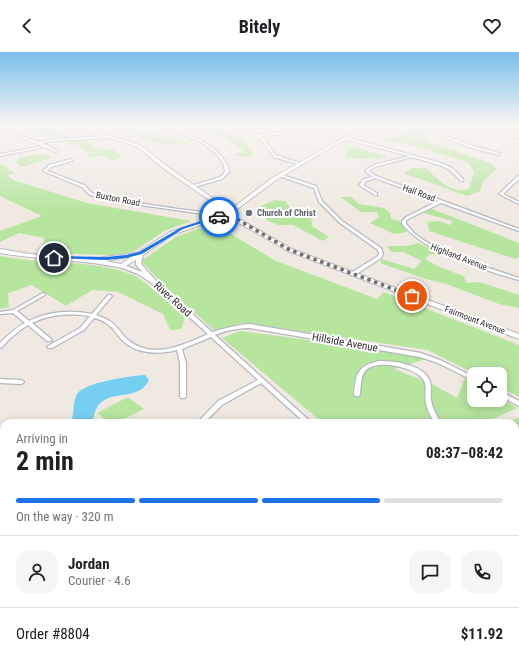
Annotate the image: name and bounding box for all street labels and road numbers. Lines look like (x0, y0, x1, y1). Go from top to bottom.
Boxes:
street label: Hall Road (401, 182, 437, 204)
street label: Buxton Road (95, 190, 141, 208)
street label: Highland Avenue (429, 242, 489, 272)
street label: River Road (151, 279, 194, 320)
street label: Fairmount Avenue (443, 304, 507, 336)
street label: Hillside Avenue (311, 330, 379, 355)

